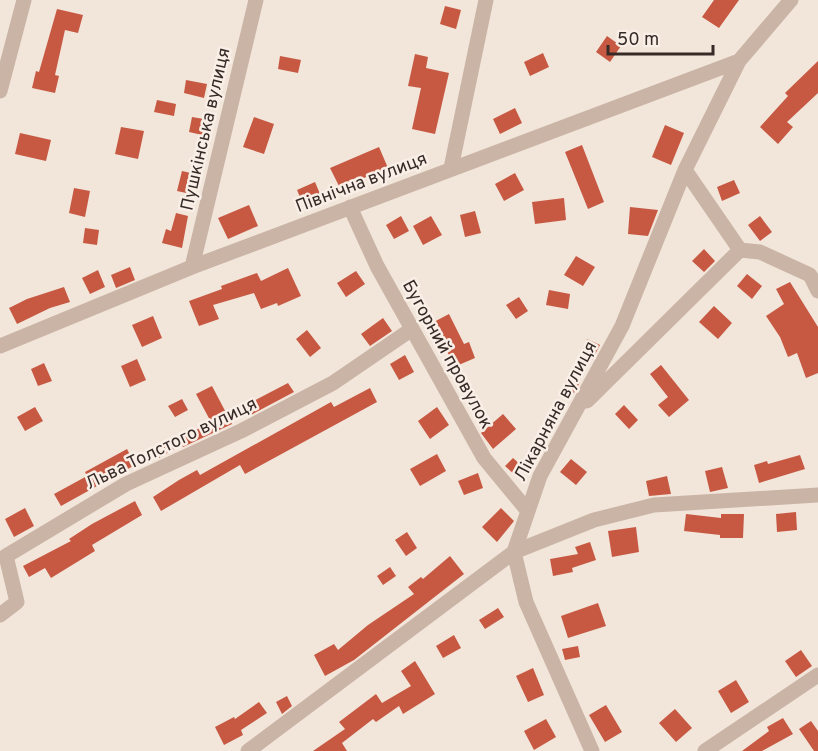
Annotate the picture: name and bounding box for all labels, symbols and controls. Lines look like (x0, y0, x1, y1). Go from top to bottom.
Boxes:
scale bar (608, 18, 713, 56)
text: 50 m (617, 29, 659, 52)
street label: Пушкінська вулиця (176, 46, 236, 213)
street label: Північна вулиця (292, 148, 431, 219)
street label: Бугорний провулок (396, 276, 497, 433)
street label: Лікарняна вулиця (510, 338, 603, 486)
street label: Льва Толстого вулиця (82, 393, 261, 496)

